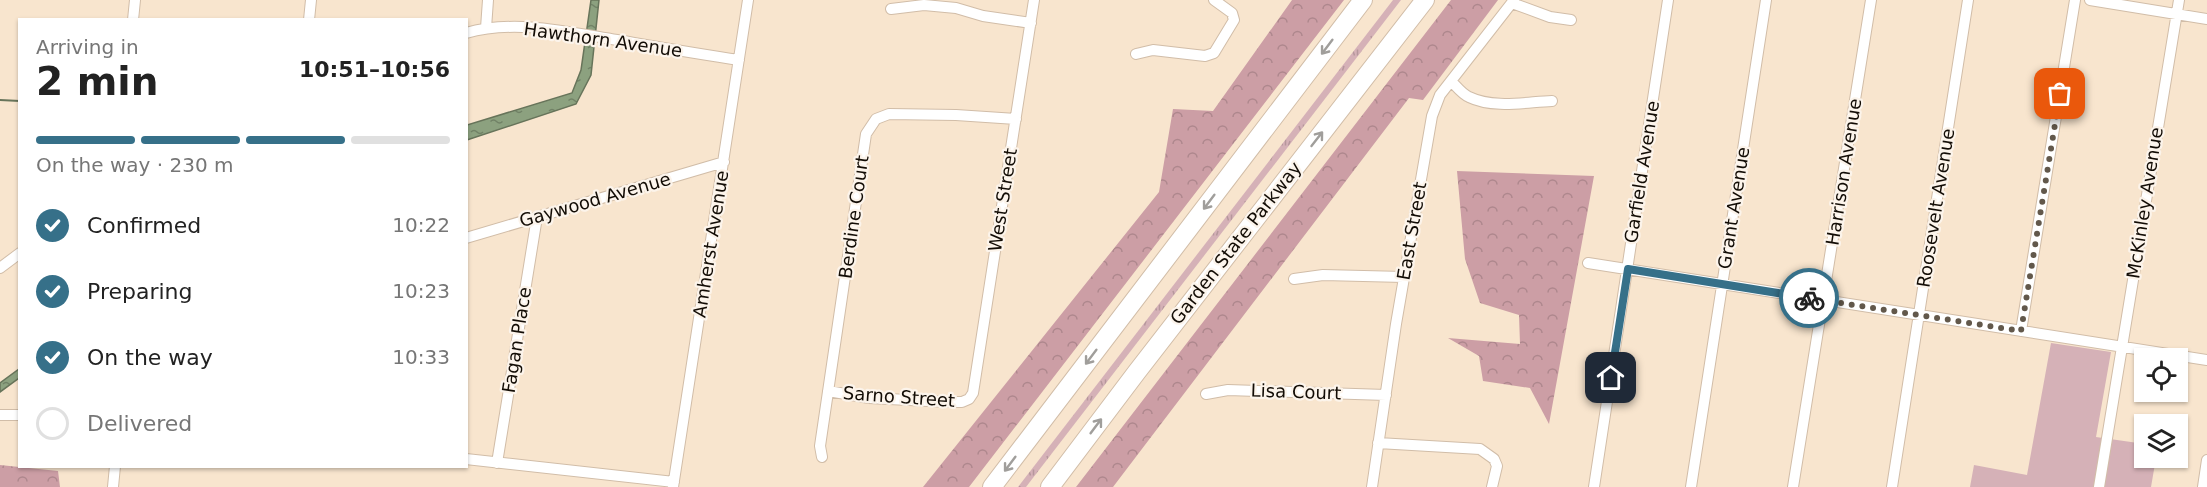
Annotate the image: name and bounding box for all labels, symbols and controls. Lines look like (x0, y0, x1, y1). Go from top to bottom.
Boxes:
street label: Hawthorn Avenue (522, 18, 684, 61)
text: Arriving in (36, 35, 139, 59)
one-way arrow (1321, 38, 1334, 54)
text: 10:51–10:56 (299, 57, 450, 82)
text: 2 min (36, 59, 158, 104)
pin (2034, 68, 2085, 119)
icon: bag (2043, 77, 2076, 110)
street label: Harrison Avenue (1822, 97, 1865, 247)
street label: Garfield Avenue (1620, 99, 1663, 245)
street label: McKinley Avenue (2122, 126, 2167, 280)
street label: Roosevelt Avenue (1913, 127, 1958, 289)
one-way arrow (1311, 131, 1324, 147)
street label: Grant Avenue (1713, 145, 1754, 271)
street label: West Street (984, 147, 1021, 253)
text: On the way · 230 m (36, 153, 234, 177)
street label: Berdine Court (834, 154, 873, 280)
street label: Garden State Parkway (1166, 157, 1306, 328)
street label: Gaywood Avenue (517, 168, 673, 231)
street label: Amherst Avenue (688, 169, 733, 319)
street label: East Street (1393, 180, 1430, 282)
one-way arrow (1203, 193, 1216, 209)
icon: check (36, 209, 69, 242)
text: Confirmed (87, 213, 201, 238)
text: 10:22 (392, 213, 450, 237)
courier (1779, 268, 1839, 328)
icon: check (36, 275, 69, 308)
text: Preparing (87, 279, 193, 304)
text: 10:23 (392, 279, 450, 303)
icon: bike (1793, 282, 1826, 315)
street label: Fagan Place (498, 285, 535, 394)
icon: check (36, 341, 69, 374)
text: On the way (87, 345, 213, 370)
text: 10:33 (392, 345, 450, 369)
map controls (2134, 348, 2188, 468)
button: locate (2134, 348, 2188, 402)
one-way arrow (1085, 349, 1098, 365)
pin (1585, 352, 1636, 403)
icon: home (1594, 361, 1627, 394)
street label: Lisa Court (1250, 379, 1342, 404)
street label: Sarno Street (842, 382, 956, 411)
text: Delivered (87, 411, 192, 436)
button: layers (2134, 414, 2188, 468)
one-way arrow (1089, 419, 1102, 435)
one-way arrow (1003, 456, 1016, 472)

